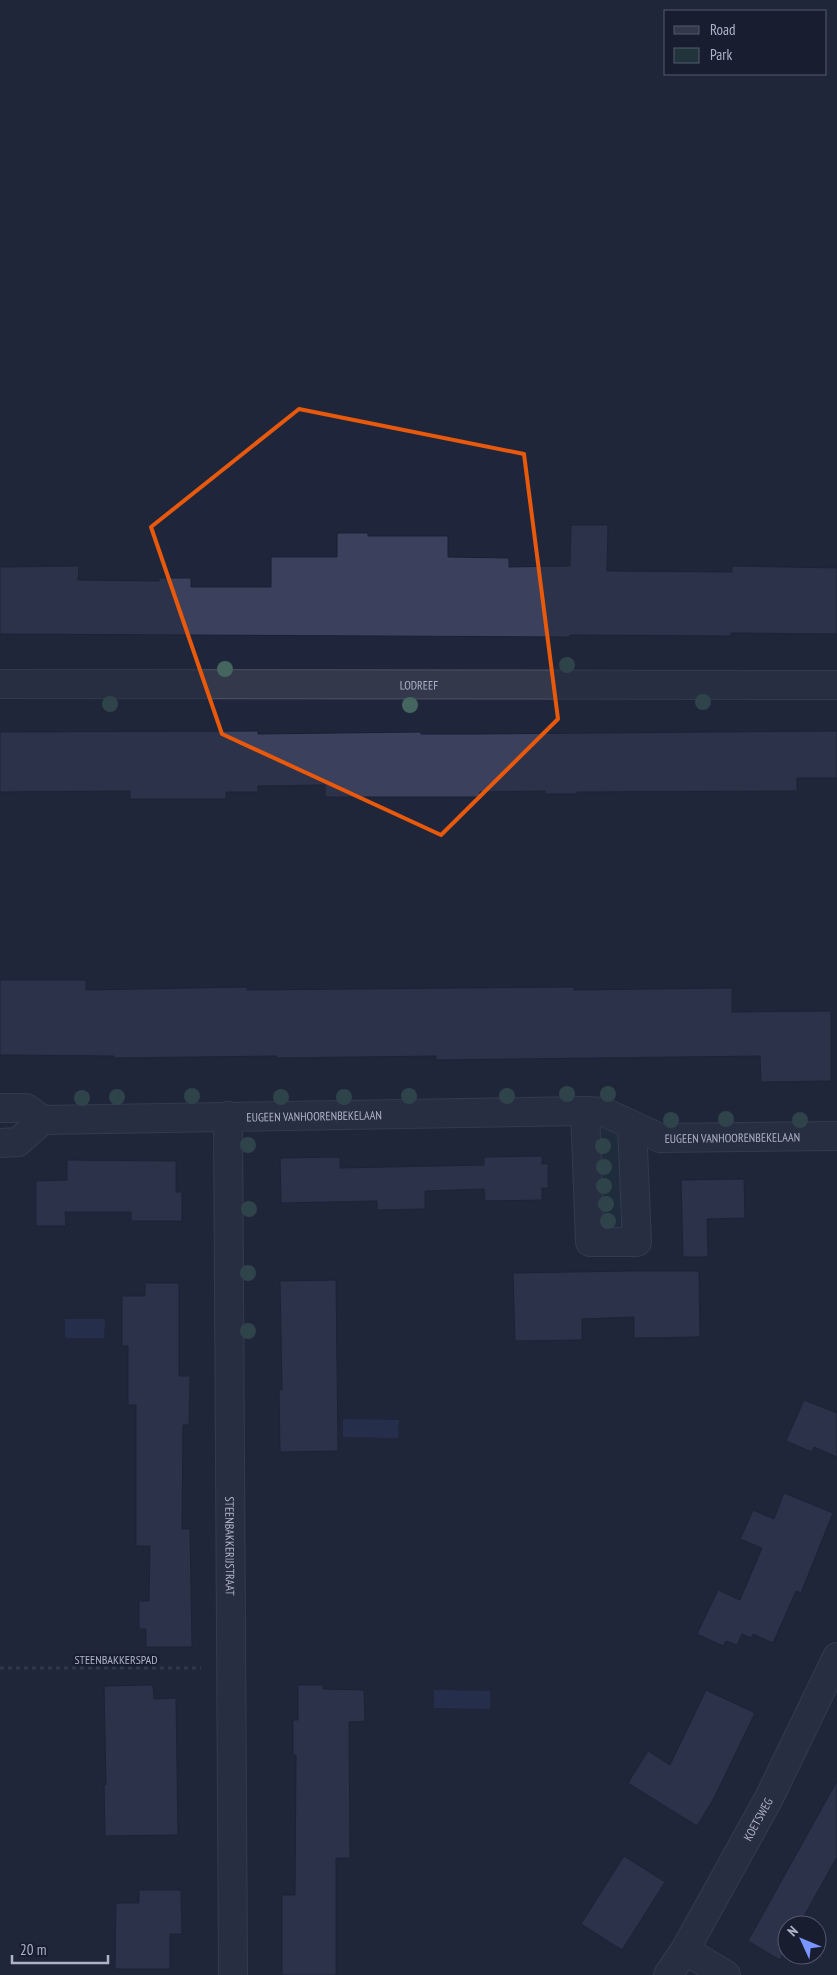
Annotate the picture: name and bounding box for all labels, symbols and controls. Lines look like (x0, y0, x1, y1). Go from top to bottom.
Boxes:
legend (664, 10, 827, 75)
text: Road (710, 20, 736, 39)
text: Park (710, 45, 732, 64)
street label: LODREEF (400, 677, 438, 692)
street label: EUGEEN VANHOORENBEKELAAN (246, 1107, 382, 1124)
street label: EUGEEN VANHOORENBEKELAAN (665, 1129, 800, 1145)
street label: STEENBAKKERIJSTRAAT (223, 1496, 238, 1596)
street label: STEENBAKKERSPAD (74, 1652, 158, 1667)
street label: KOETSWEG (739, 1795, 775, 1843)
north arrow (777, 1915, 827, 1965)
text: N (784, 1922, 802, 1940)
scale bar (12, 1932, 109, 1964)
text: 20 m (20, 1940, 46, 1959)

